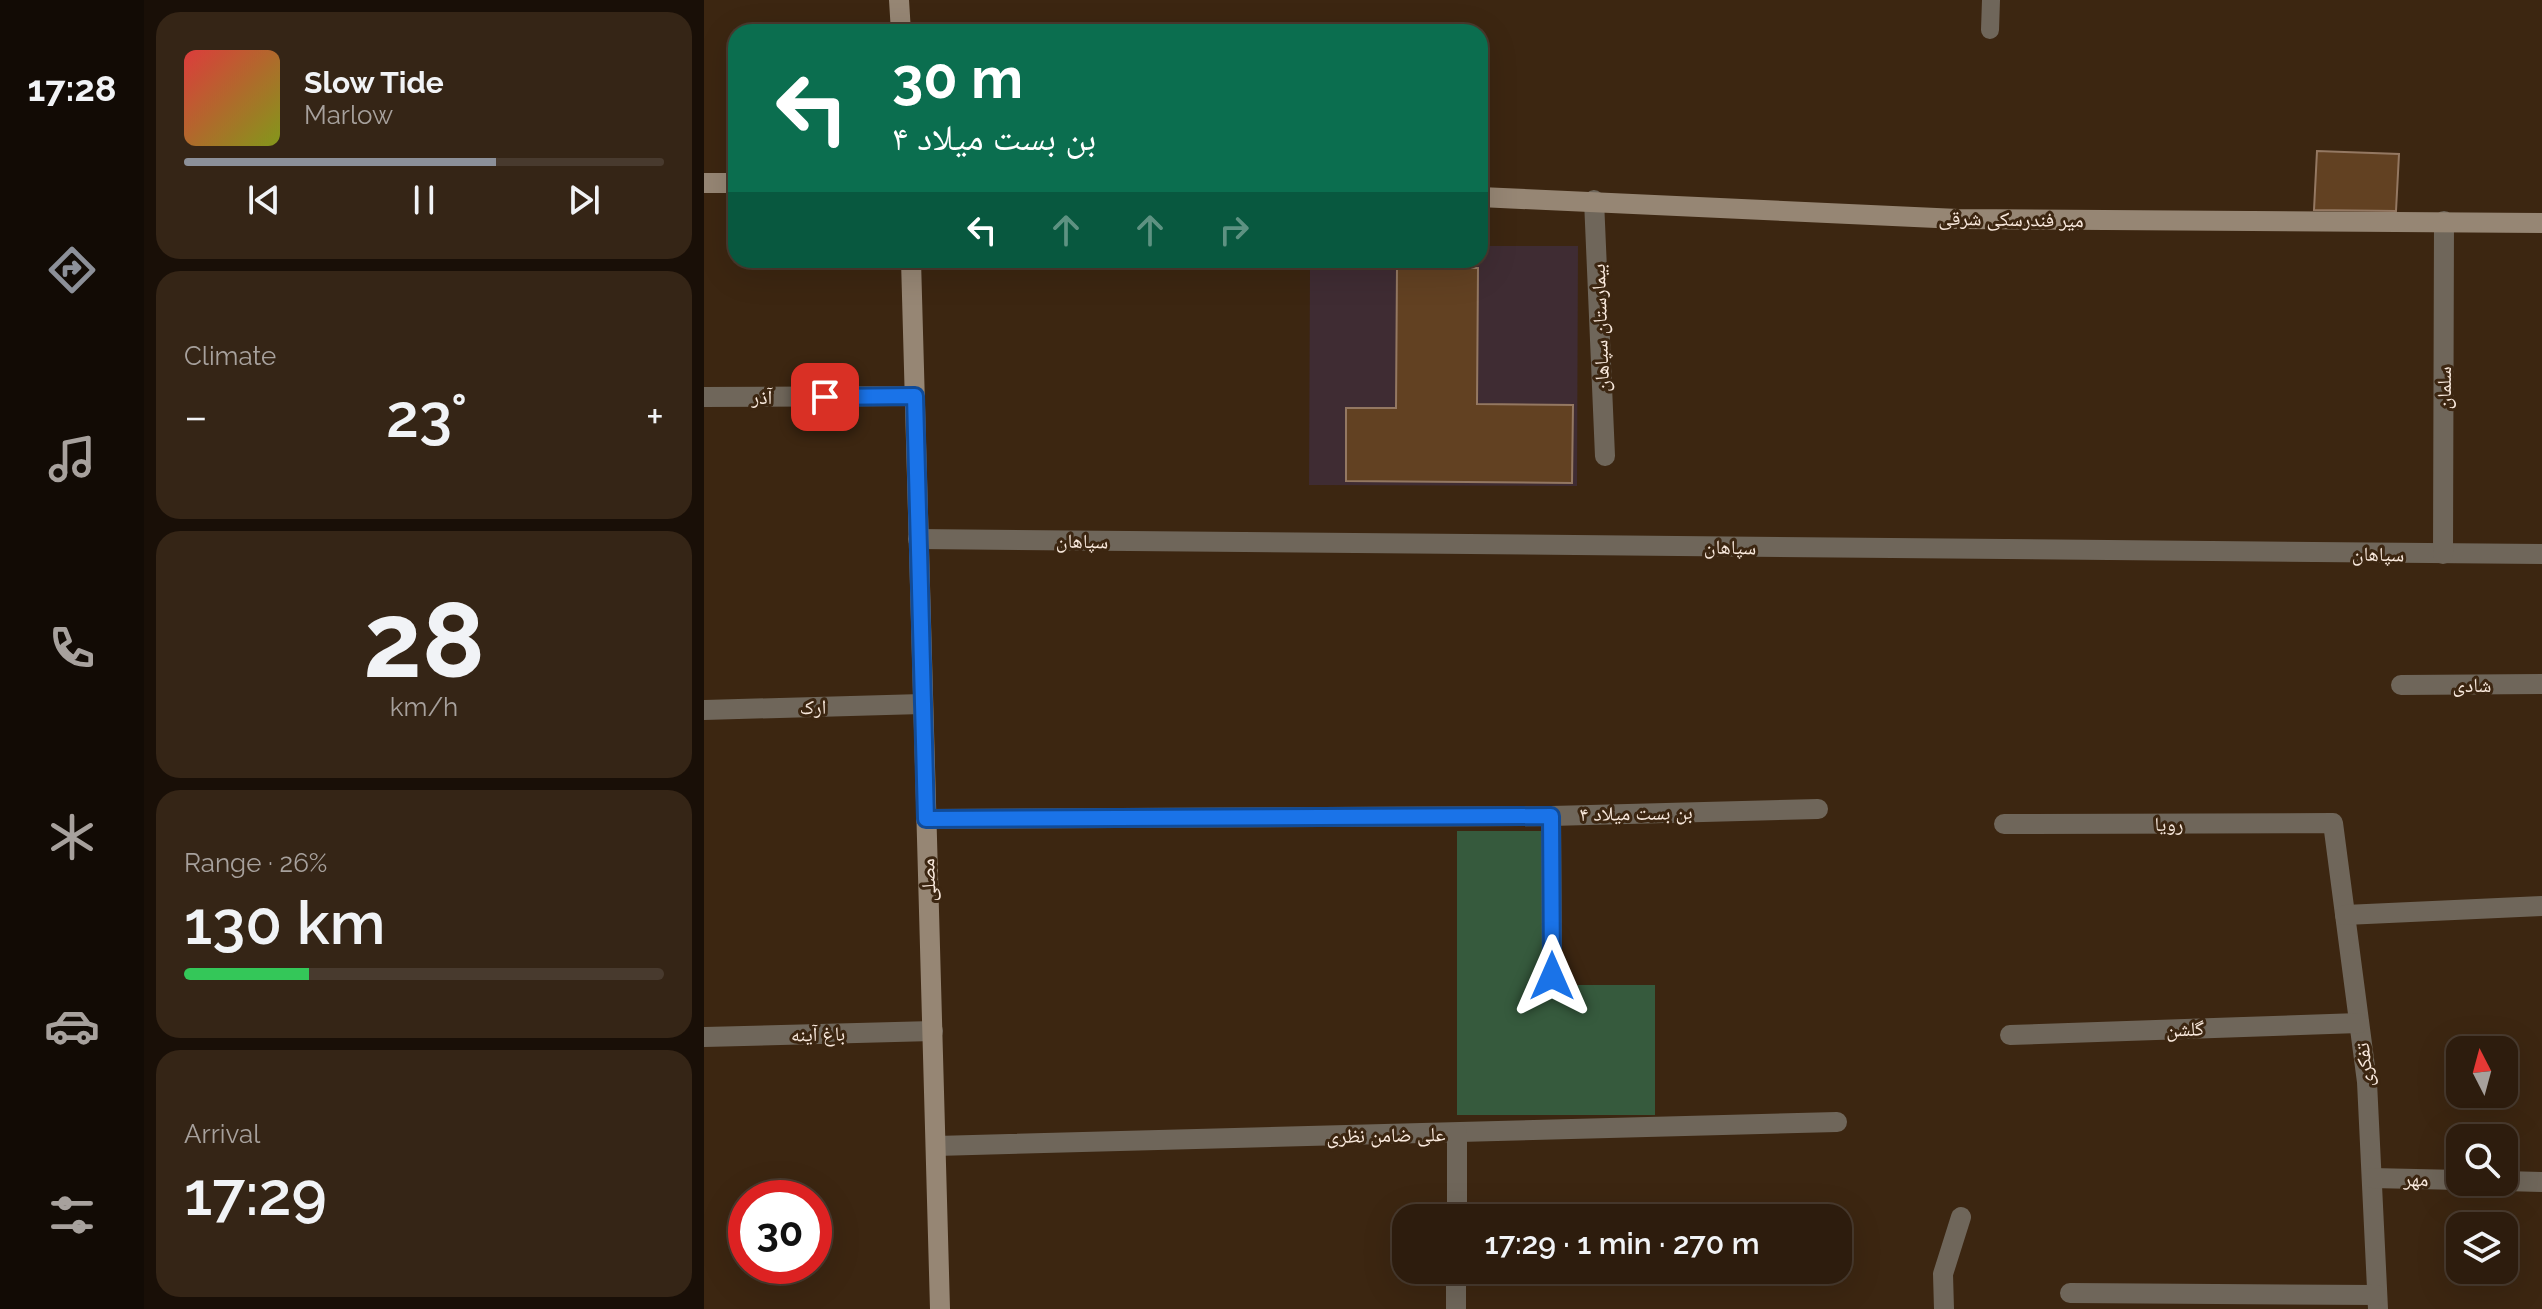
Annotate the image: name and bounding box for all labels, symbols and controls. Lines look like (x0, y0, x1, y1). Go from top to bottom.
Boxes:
text: 30 m (892, 45, 1023, 111)
icon: left (760, 56, 864, 160)
text: Slow Tide (304, 65, 444, 100)
text: 17:28 (28, 67, 116, 109)
text: Marlow (304, 100, 393, 130)
text: بن بست میلاد ۴ (892, 116, 1096, 158)
icon: previous (242, 178, 286, 222)
icon: pause (402, 178, 446, 222)
icon: next (562, 178, 606, 222)
street label: میر فندرسکی شرقی (1938, 206, 2084, 232)
icon: left (960, 208, 1004, 252)
icon: ahead (1044, 208, 1088, 252)
icon: ahead (1128, 208, 1172, 252)
icon: right (1212, 208, 1256, 252)
icon: directions (44, 242, 100, 298)
street label: بیمارستان سپاهان (1586, 263, 1614, 393)
text: Climate (184, 341, 276, 371)
pin (791, 363, 859, 431)
street label: سلمان (2432, 366, 2456, 410)
icon: arrive (803, 375, 847, 419)
text: 23° (386, 381, 467, 451)
street label: آذر (751, 385, 773, 409)
text: − (184, 391, 208, 442)
text: + (646, 391, 664, 442)
icon: music (44, 431, 100, 487)
street label: سپاهان (1056, 529, 1108, 554)
street label: سپاهان (1704, 535, 1756, 560)
street label: سپاهان (2352, 542, 2404, 567)
text: 28 (363, 579, 485, 701)
icon: phone (44, 620, 100, 676)
street label: شادی (2453, 673, 2491, 697)
text: km/h (390, 692, 458, 722)
street label: ارک (799, 695, 827, 719)
street label: بن بست میلاد ۴ (1579, 800, 1693, 826)
icon: climate (44, 809, 100, 865)
street label: رویا (2155, 812, 2184, 836)
text: Range · 26% (184, 848, 327, 878)
street label: مصلی (915, 858, 941, 902)
text: 130 km (184, 888, 385, 958)
position arrow (1510, 934, 1594, 1018)
icon: car (44, 998, 100, 1054)
street label: گلشن (2166, 1016, 2205, 1042)
street label: باغ آینه (791, 1022, 845, 1047)
north arrow (2446, 1036, 2518, 1108)
map controls (2446, 1036, 2518, 1284)
street label: تفکری (2350, 1042, 2378, 1088)
text: Arrival (184, 1119, 260, 1149)
street label: علی ضامن نظری (1326, 1122, 1446, 1148)
button: search (2446, 1124, 2518, 1196)
text: 17:29 (184, 1159, 327, 1229)
street label: مهر (2402, 1167, 2429, 1191)
speed limit sign: 30 (728, 1180, 832, 1284)
icon: filters (44, 1187, 100, 1243)
button: layers (2446, 1212, 2518, 1284)
text: 17:29 · 1 min · 270 m (1485, 1226, 1759, 1261)

